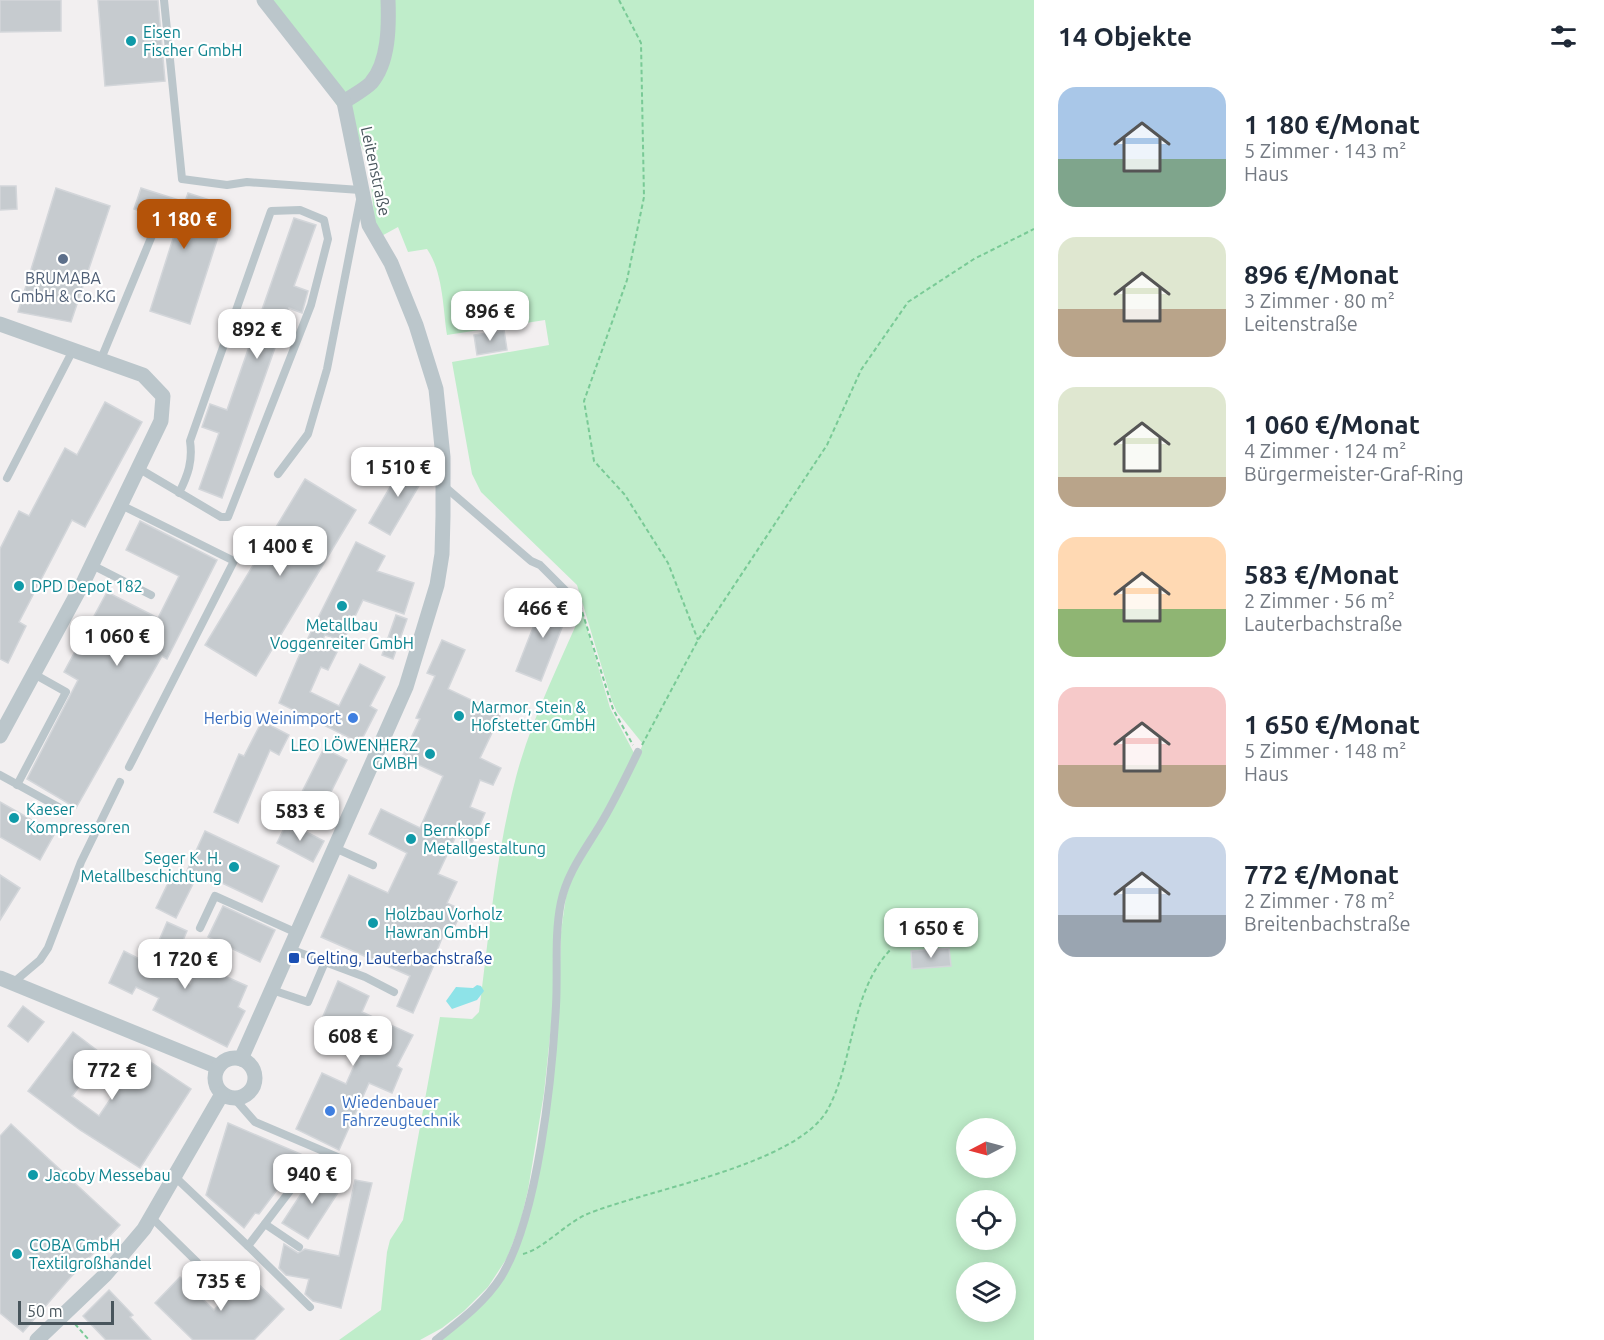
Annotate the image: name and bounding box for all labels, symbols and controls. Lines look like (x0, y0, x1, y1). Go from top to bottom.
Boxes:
icon: filters (1547, 20, 1580, 53)
text: 14 Objekte (1058, 22, 1192, 51)
place label: Eisen Fischer GmbH (143, 23, 242, 59)
marker: Eisen Fischer GmbH (124, 34, 138, 48)
text: 1 180 €/Monat (1244, 110, 1420, 139)
icon: home (1106, 111, 1178, 183)
street label: Leitenstraße (358, 125, 394, 217)
text: 5 Zimmer · 143 m² (1244, 139, 1406, 162)
text: Haus (1244, 162, 1288, 185)
pin: 1 180 € (129, 199, 239, 250)
text: 1 180 € (151, 207, 217, 230)
marker: BRUMABA GmbH & Co.KG (56, 252, 70, 266)
text: 896 €/Monat (1244, 260, 1399, 289)
icon: home (1106, 261, 1178, 333)
place label: BRUMABA GmbH & Co.KG (10, 269, 116, 305)
text: 3 Zimmer · 80 m² (1244, 289, 1395, 312)
pin: 896 € (448, 291, 532, 342)
text: 896 € (465, 299, 515, 322)
pin: 892 € (215, 309, 299, 360)
text: Leitenstraße (1244, 312, 1358, 335)
text: 892 € (232, 317, 282, 340)
text: 1 060 €/Monat (1244, 410, 1420, 439)
icon: home (1106, 411, 1178, 483)
text: 4 Zimmer · 124 m² (1244, 439, 1406, 462)
pin: 1 510 € (343, 447, 453, 498)
text: 1 510 € (365, 455, 431, 478)
text: Bürgermeister-Graf-Ring (1244, 462, 1464, 485)
pin: 1 400 € (225, 526, 335, 577)
text: 1 400 € (247, 534, 313, 557)
text: 583 €/Monat (1244, 560, 1399, 589)
icon: home (1106, 561, 1178, 633)
place label: DPD Depot 182 (31, 577, 143, 595)
marker: DPD Depot 182 (12, 579, 26, 593)
pin: 466 € (501, 588, 585, 639)
text: 2 Zimmer · 56 m² (1244, 589, 1395, 612)
text: 466 € (518, 596, 568, 619)
marker: Metallbau Voggenreiter GmbH (335, 599, 349, 613)
text: Lauterbachstraße (1244, 612, 1403, 635)
pin: 1 060 € (62, 616, 172, 667)
place label: Metallbau Voggenreiter GmbH (270, 616, 414, 652)
text: 1 060 € (84, 624, 150, 647)
place label: Marmor, Stein & Hofstetter GmbH (471, 698, 596, 734)
place label: Herbig Weinimport (204, 709, 342, 727)
marker: Marmor, Stein & Hofstetter GmbH (452, 709, 466, 723)
text: 1 650 €/Monat (1244, 710, 1420, 739)
marker: Herbig Weinimport (346, 711, 360, 725)
icon: home (1106, 711, 1178, 783)
place label: LEO LÖWENHERZ GMBH (290, 736, 418, 772)
text: 5 Zimmer · 148 m² (1244, 739, 1406, 762)
marker: LEO LÖWENHERZ GMBH (423, 747, 437, 761)
text: Haus (1244, 762, 1288, 785)
pin: 583 € (258, 791, 342, 842)
text: 583 € (275, 799, 325, 822)
place label: Kaeser Kompressoren (26, 800, 130, 836)
marker: Kaeser Kompressoren (7, 811, 21, 825)
place label: Bernkopf Metallgestaltung (423, 821, 546, 857)
marker: Bernkopf Metallgestaltung (404, 832, 418, 846)
place label: Seger K. H. Metallbeschichtung (80, 849, 222, 885)
marker: Seger K. H. Metallbeschichtung (227, 860, 241, 874)
text: 772 €/Monat (1244, 860, 1399, 889)
icon: home (1106, 861, 1178, 933)
text: 2 Zimmer · 78 m² (1244, 889, 1395, 912)
place label: Holzbau Vorholz Hawran GmbH (385, 905, 503, 941)
pin: 1 650 € (876, 908, 986, 959)
text: Breitenbachstraße (1244, 912, 1411, 935)
marker: Holzbau Vorholz Hawran GmbH (366, 916, 380, 930)
text: 1 650 € (898, 916, 964, 939)
pin: 1 720 € (130, 939, 240, 990)
text: 1 720 € (152, 947, 218, 970)
place label: Gelting, Lauterbachstraße (306, 949, 493, 967)
marker: Gelting, Lauterbachstraße (287, 951, 301, 965)
pin: 608 € (311, 1016, 395, 1067)
text: 608 € (328, 1024, 378, 1047)
pin: 772 € (70, 1050, 154, 1101)
text: 772 € (87, 1058, 137, 1081)
place label: Wiedenbauer Fahrzeugtechnik (342, 1093, 460, 1129)
marker: Wiedenbauer Fahrzeugtechnik (323, 1104, 337, 1118)
north arrow (956, 1118, 1016, 1178)
map controls (956, 1118, 1016, 1322)
pin: 940 € (270, 1154, 354, 1205)
text: 940 € (287, 1162, 337, 1185)
place label: Jacoby Messebau (45, 1166, 171, 1184)
marker: Jacoby Messebau (26, 1168, 40, 1182)
button: locate (956, 1190, 1016, 1250)
place label: COBA GmbH Textilgroßhandel (29, 1236, 152, 1272)
marker: COBA GmbH Textilgroßhandel (10, 1247, 24, 1261)
pin: 735 € (179, 1261, 263, 1312)
button: layers (956, 1262, 1016, 1322)
text: 735 € (196, 1269, 246, 1292)
scale bar (18, 1298, 114, 1326)
text: 50 m (27, 1302, 63, 1320)

